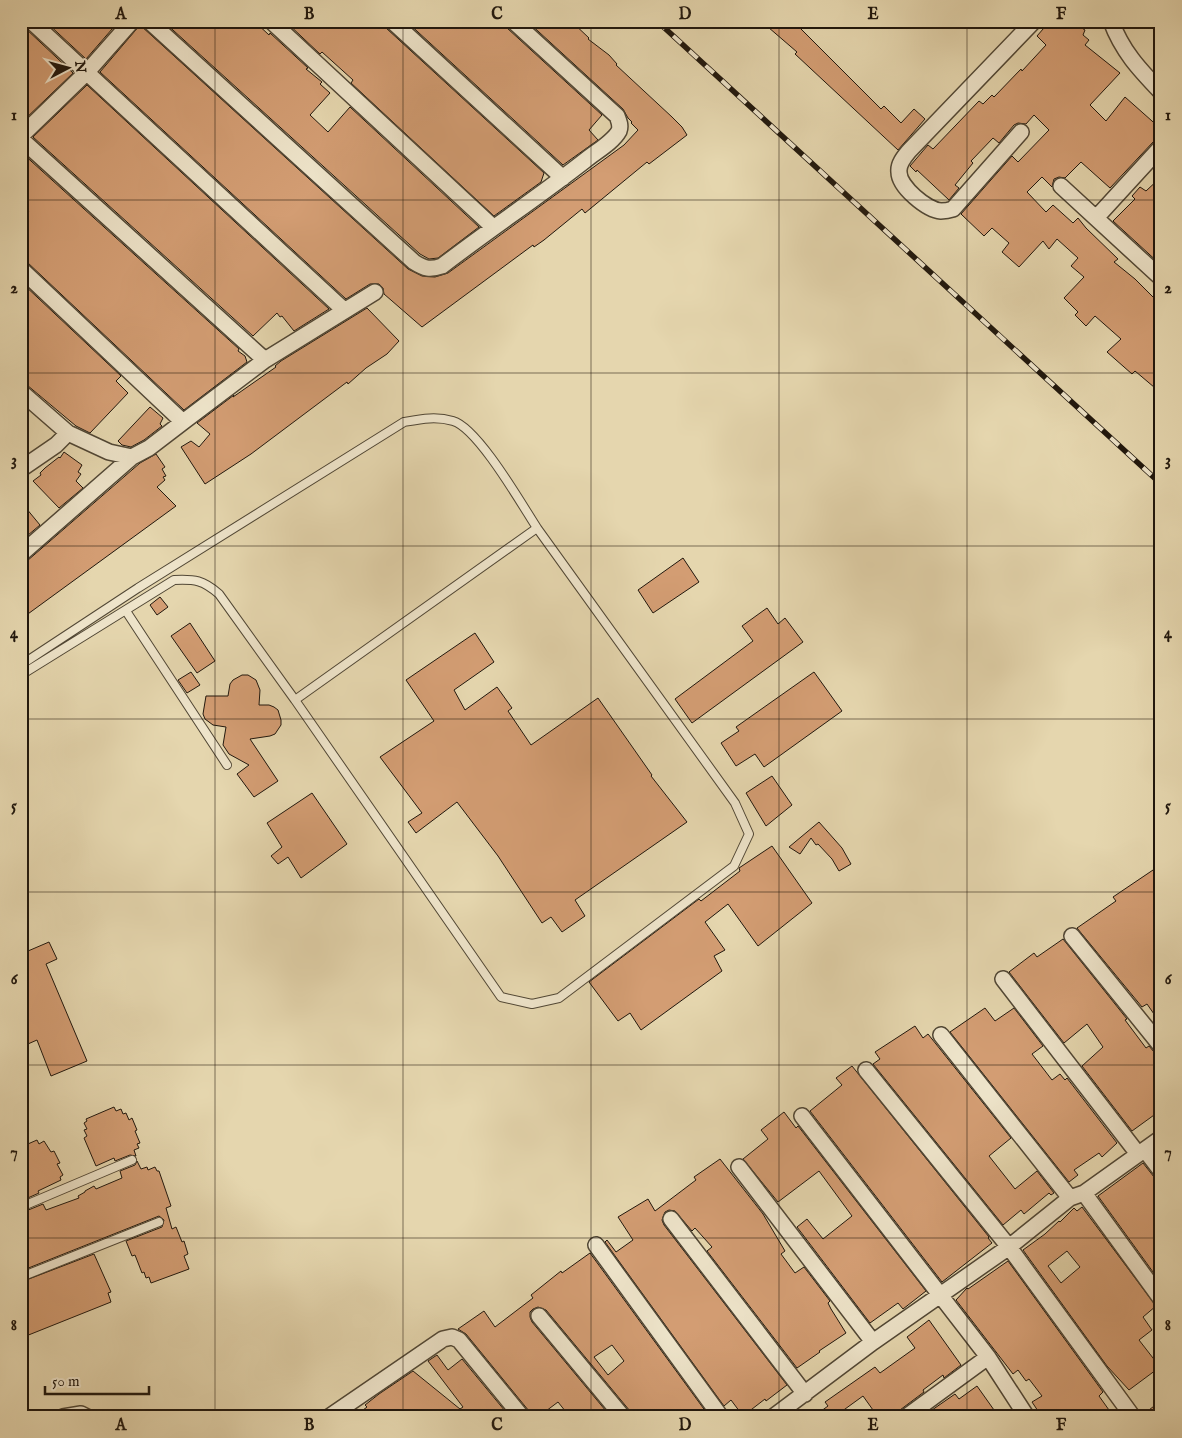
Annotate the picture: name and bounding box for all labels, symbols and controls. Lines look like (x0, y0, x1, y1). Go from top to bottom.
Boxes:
text: A (115, 5, 128, 25)
text: B (304, 5, 315, 25)
text: C (491, 5, 503, 25)
text: D (679, 5, 692, 25)
text: E (867, 5, 879, 25)
text: F (1056, 5, 1067, 25)
north arrow (42, 42, 92, 92)
text: N (70, 59, 90, 74)
text: 1 (11, 106, 17, 126)
text: 1 (1165, 106, 1171, 126)
text: 2 (10, 279, 18, 299)
text: 2 (1164, 279, 1172, 299)
text: 3 (11, 451, 17, 471)
text: 3 (1165, 451, 1171, 471)
text: 4 (10, 624, 19, 644)
text: 4 (1164, 624, 1173, 644)
text: 5 (11, 797, 17, 817)
text: 5 (1165, 797, 1171, 817)
text: 6 (11, 970, 19, 990)
text: 6 (1165, 970, 1173, 990)
text: 7 (10, 1143, 18, 1163)
text: 7 (1164, 1143, 1172, 1163)
text: 8 (11, 1316, 17, 1336)
text: 8 (1165, 1316, 1171, 1336)
scale bar (45, 1363, 149, 1395)
text: 50 m (52, 1372, 80, 1391)
text: A (115, 1416, 128, 1436)
text: B (304, 1416, 315, 1436)
text: C (491, 1416, 503, 1436)
text: D (679, 1416, 692, 1436)
text: E (867, 1416, 879, 1436)
text: F (1056, 1416, 1067, 1436)

